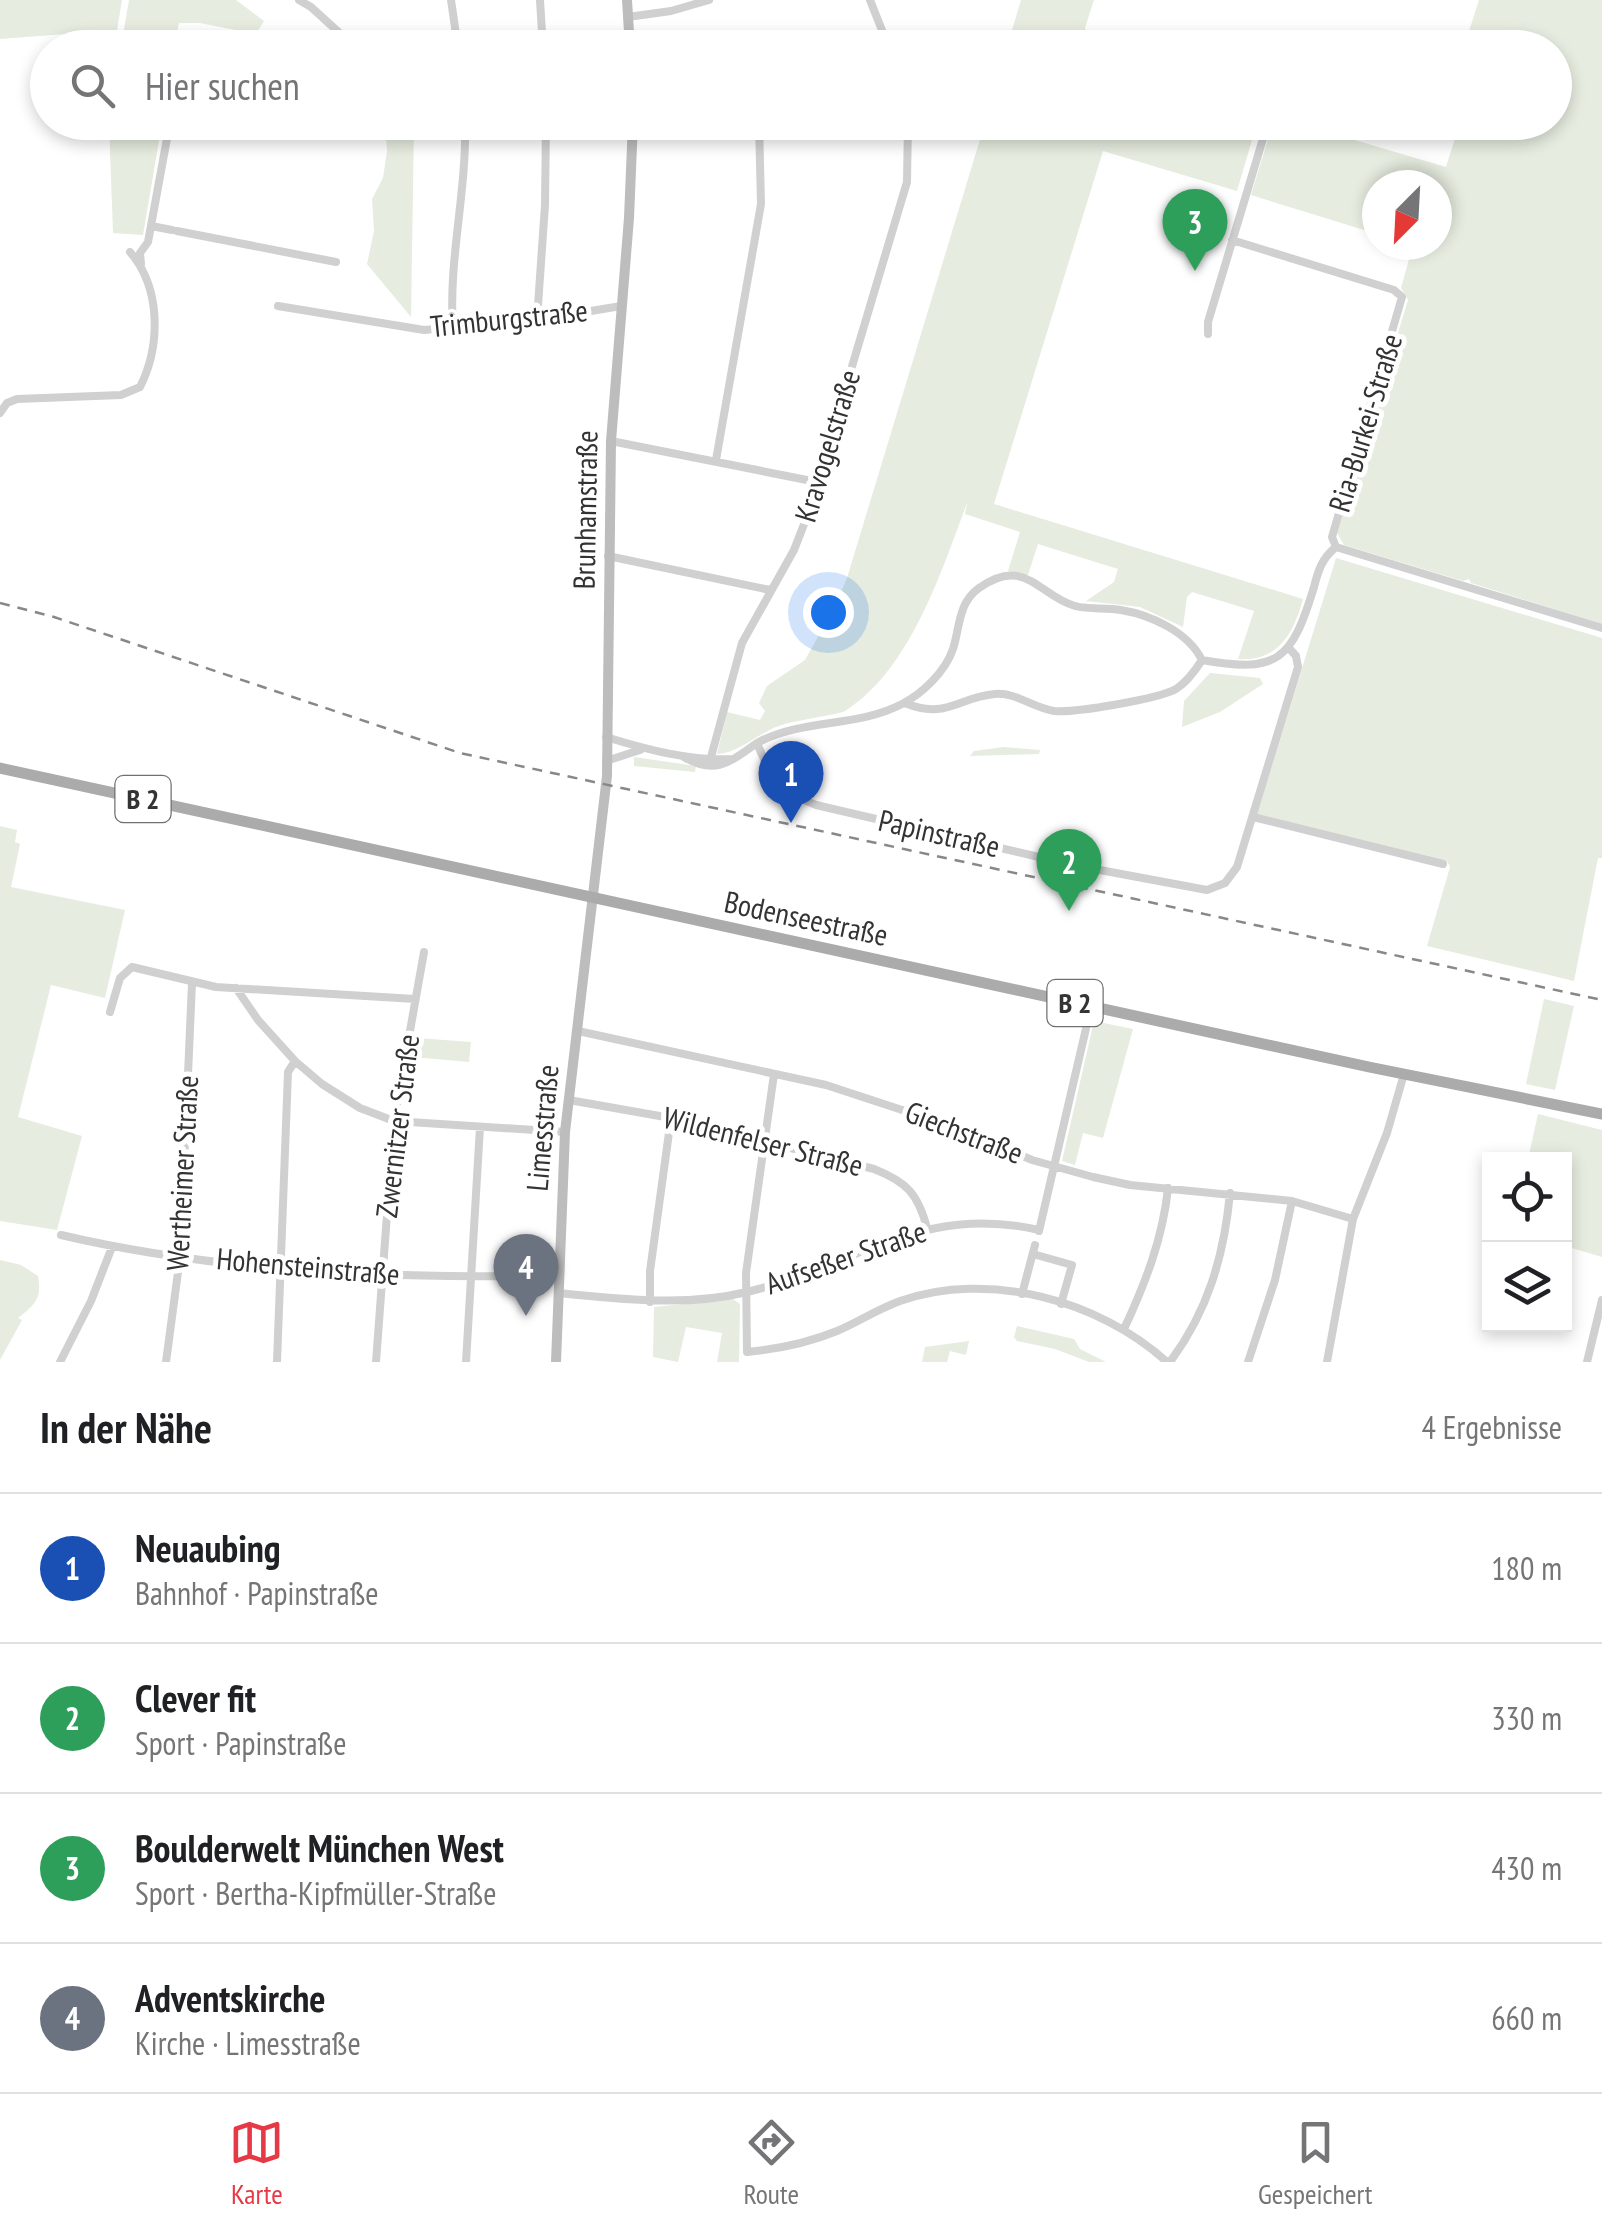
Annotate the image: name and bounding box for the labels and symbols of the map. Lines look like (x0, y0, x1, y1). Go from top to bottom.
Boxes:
north arrow (1362, 170, 1452, 260)
pin: 3 (1162, 188, 1228, 271)
street label: Trimburgstraße (428, 290, 589, 345)
street label: Ria-Burkei-Straße (1319, 329, 1410, 516)
street label: Kravogelstraße (785, 365, 868, 526)
street label: Brunhamstraße (564, 430, 605, 590)
your location (803, 587, 854, 638)
pin: 1 (758, 740, 824, 823)
road number: B 2 (116, 776, 170, 822)
street label: Papinstraße (875, 800, 1004, 865)
pin: 2 (1036, 828, 1102, 911)
street label: Bodenseestraße (721, 881, 892, 954)
road number: B 2 (1048, 980, 1102, 1026)
street label: Zwernitzer Straße (366, 1032, 427, 1220)
street label: Limesstraße (517, 1063, 566, 1193)
street label: Wertheimer Straße (157, 1074, 206, 1272)
street label: Giechstraße (900, 1091, 1029, 1172)
street label: Wildenfelser Straße (659, 1097, 867, 1184)
street label: Aufseßer Straße (760, 1211, 931, 1302)
pin: 4 (494, 1234, 558, 1316)
street label: Hohensteinstraße (215, 1238, 401, 1293)

